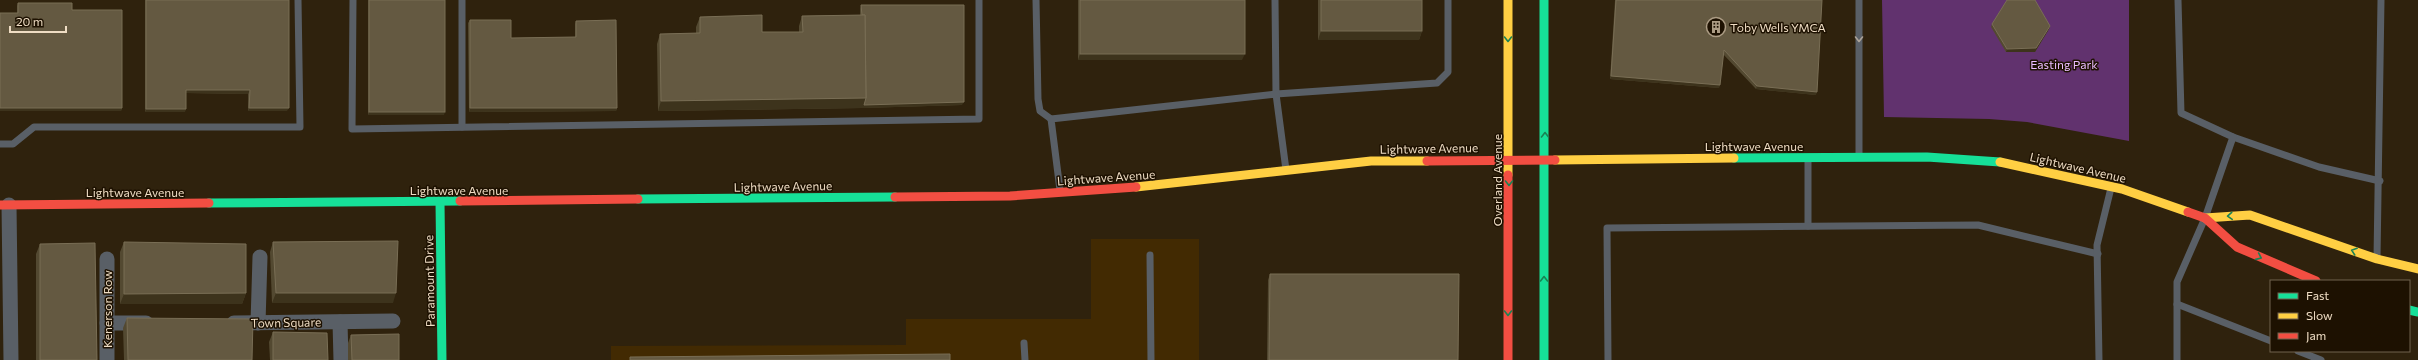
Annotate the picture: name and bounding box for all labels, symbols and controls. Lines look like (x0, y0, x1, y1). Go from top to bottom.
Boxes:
scale bar (10, 8, 66, 34)
text: 20 m (16, 14, 43, 28)
building icon: Toby Wells YMCA (1705, 16, 1727, 38)
place label: Toby Wells YMCA (1730, 20, 1826, 34)
one-way arrow (1504, 36, 1512, 42)
one-way arrow (1855, 36, 1863, 42)
park label: Easting Park (2030, 57, 2098, 71)
one-way arrow (1541, 132, 1549, 138)
street label: Overland Avenue (1490, 134, 1504, 226)
street label: Lightwave Avenue (1705, 139, 1803, 153)
street label: Lightwave Avenue (1380, 140, 1478, 156)
street label: Lightwave Avenue (2028, 149, 2128, 185)
street label: Lightwave Avenue (1056, 167, 1156, 187)
street label: Lightwave Avenue (734, 178, 832, 194)
one-way arrow (1505, 180, 1513, 186)
street label: Lightwave Avenue (410, 183, 508, 197)
street label: Lightwave Avenue (86, 185, 184, 199)
one-way arrow (2227, 212, 2233, 221)
street label: Paramount Drive (421, 235, 437, 327)
one-way arrow (2350, 247, 2357, 256)
one-way arrow (2254, 252, 2262, 260)
street label: Kenerson Row (100, 270, 114, 348)
one-way arrow (1540, 276, 1548, 282)
legend (2270, 280, 2410, 352)
text: Fast (2306, 288, 2329, 302)
text: Slow (2306, 308, 2333, 322)
one-way arrow (1504, 310, 1512, 316)
street label: Town Square (251, 314, 321, 330)
text: Jam (2306, 328, 2326, 343)

